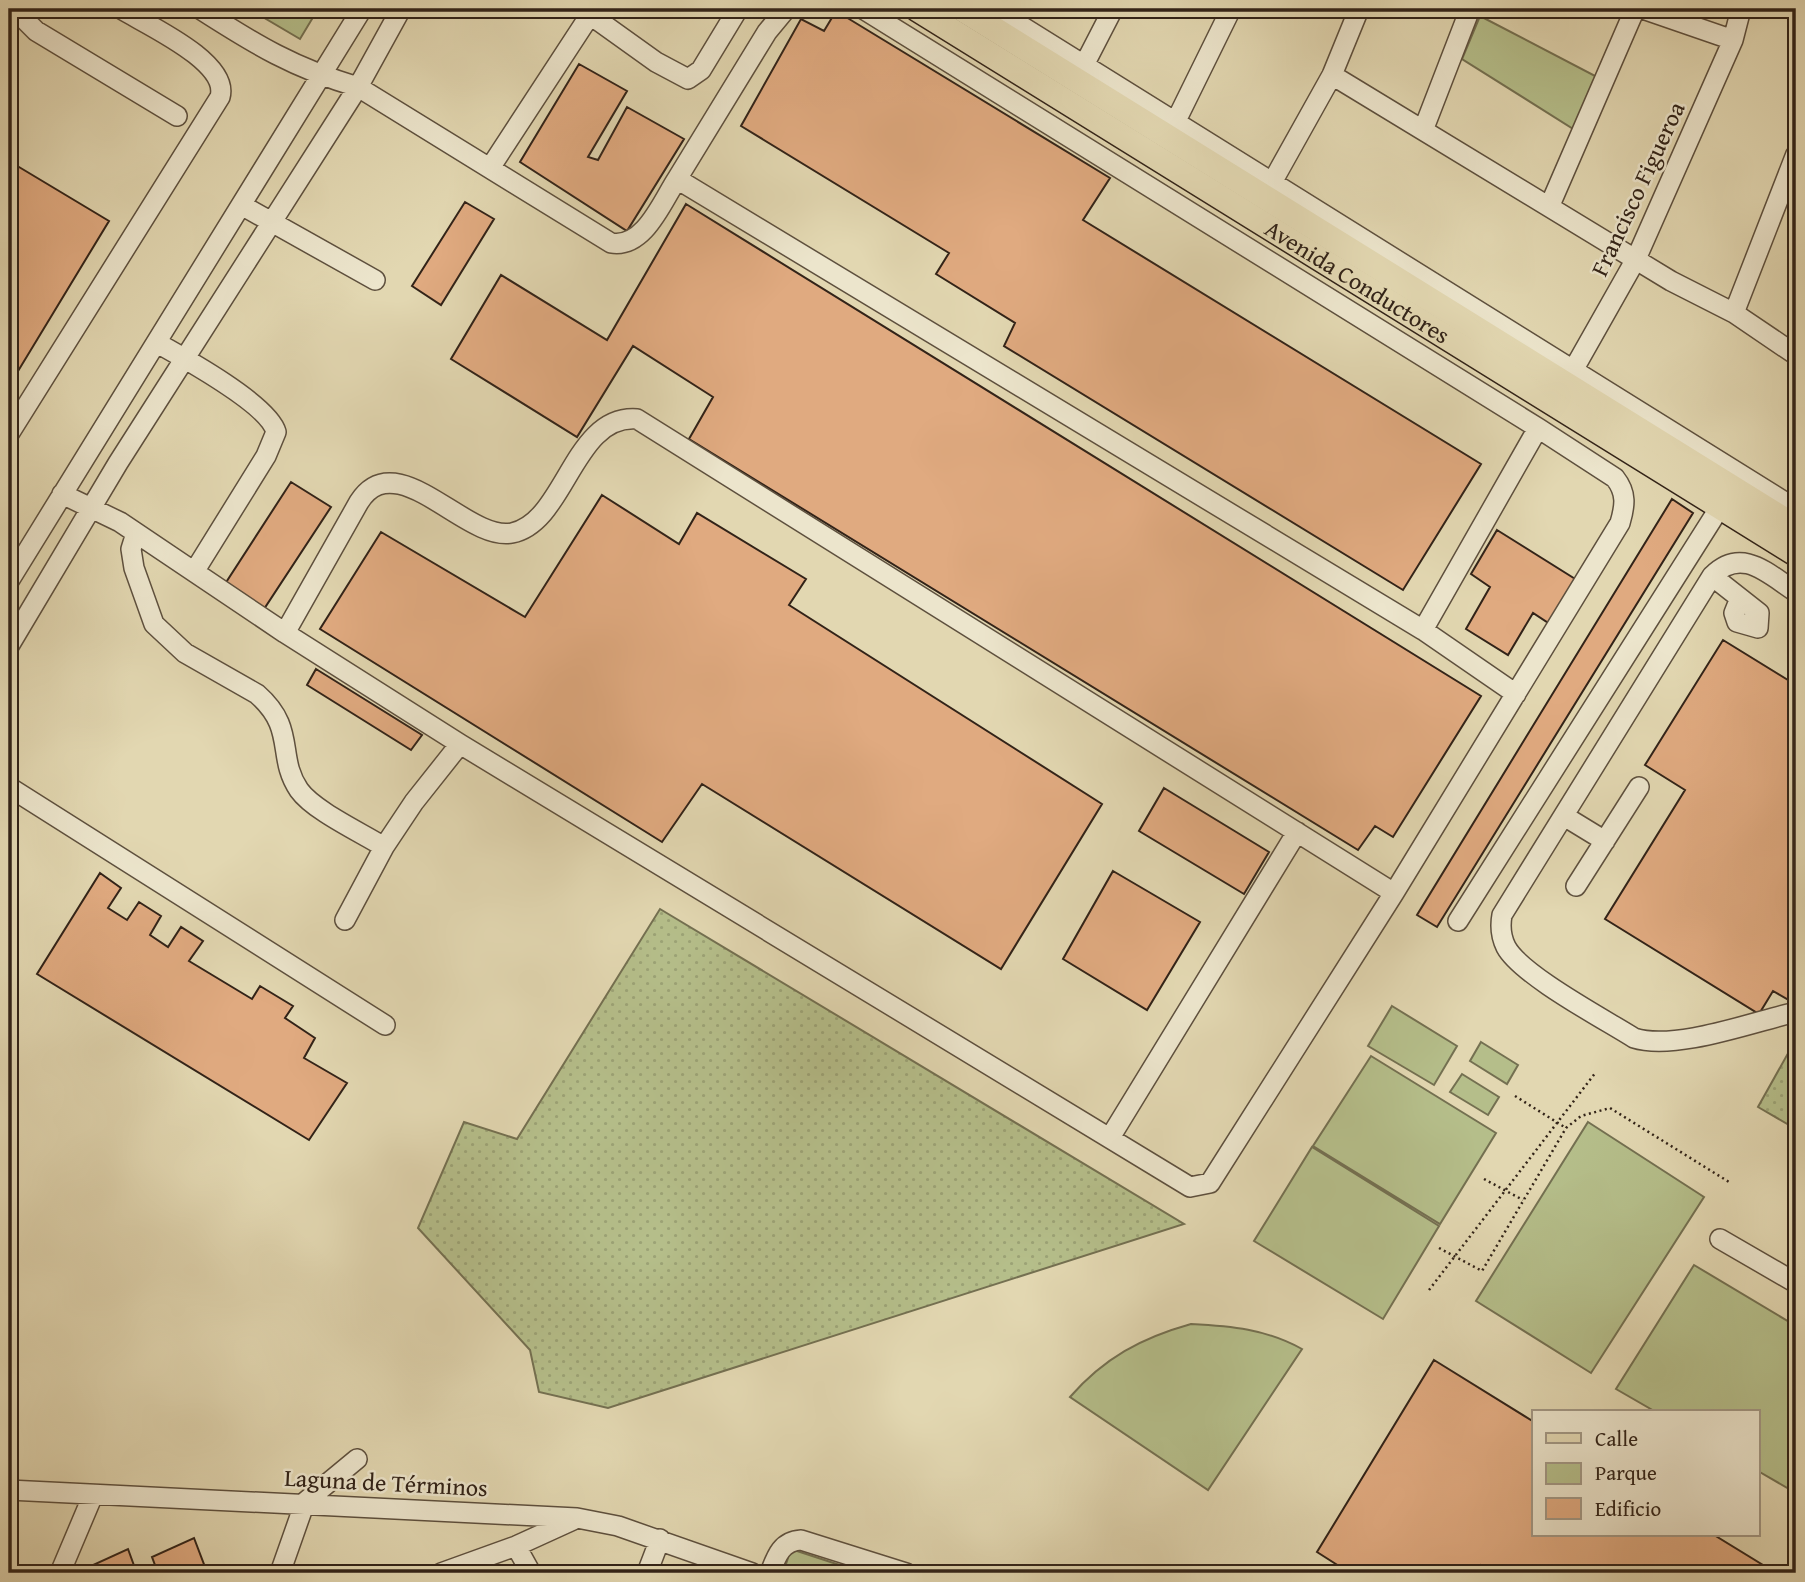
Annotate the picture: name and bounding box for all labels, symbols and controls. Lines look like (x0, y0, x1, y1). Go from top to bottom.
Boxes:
street label: Francisco Figueroa (1582, 95, 1694, 282)
street label: Avenida Conductores (1258, 211, 1457, 352)
legend (1532, 1410, 1759, 1536)
text: Calle (1595, 1423, 1638, 1454)
text: Parque (1595, 1457, 1657, 1488)
street label: Laguna de Términos (283, 1460, 489, 1505)
text: Edificio (1595, 1493, 1661, 1524)

